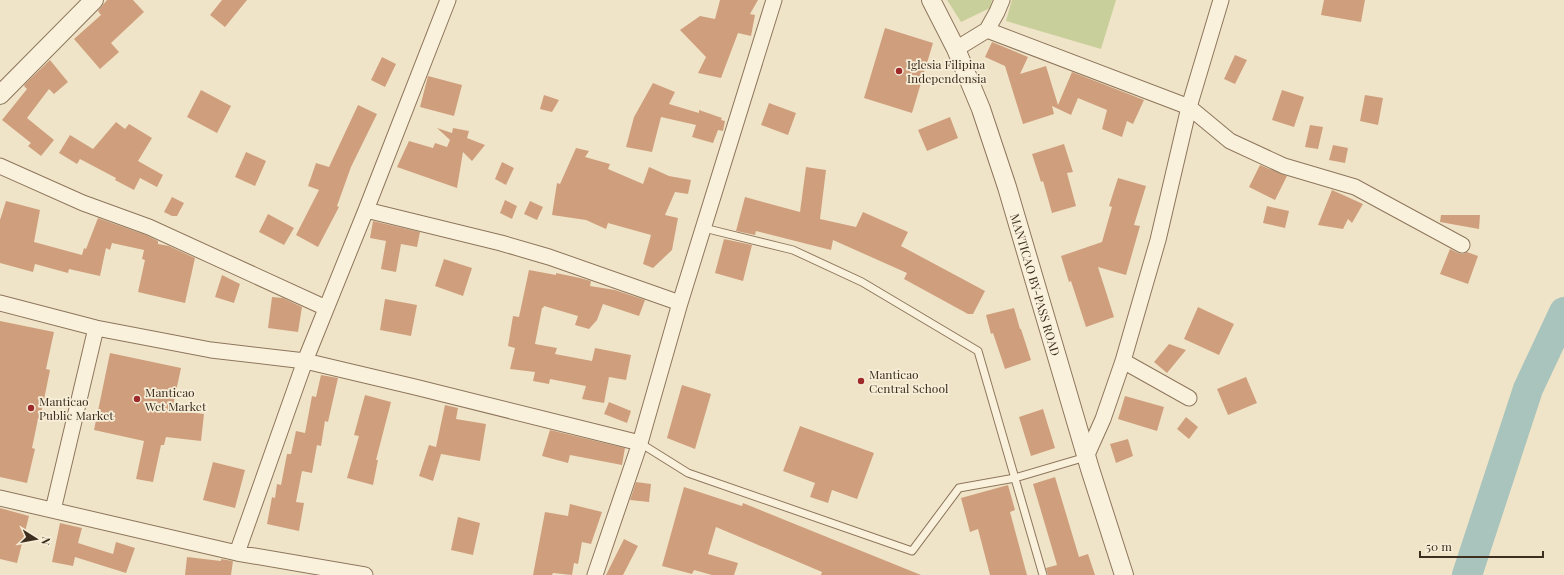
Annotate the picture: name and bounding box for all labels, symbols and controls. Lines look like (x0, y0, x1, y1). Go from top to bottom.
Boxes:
place label: Iglesia Filipina Independensia (907, 56, 987, 86)
marker: Iglesia Filipina Independensia (894, 66, 904, 76)
street label: MANTICAO BY-PASS ROAD (1007, 212, 1064, 358)
place label: Manticao Central School (869, 366, 949, 396)
marker: Manticao Central School (856, 376, 866, 386)
place label: Manticao Wet Market (144, 384, 207, 414)
place label: Manticao Public Market (39, 393, 114, 423)
marker: Manticao Wet Market (132, 394, 142, 404)
marker: Manticao Public Market (26, 403, 36, 413)
north arrow (16, 519, 56, 559)
scale bar (1420, 533, 1543, 559)
text: N (38, 536, 54, 546)
text: 50 m (1426, 538, 1452, 554)

